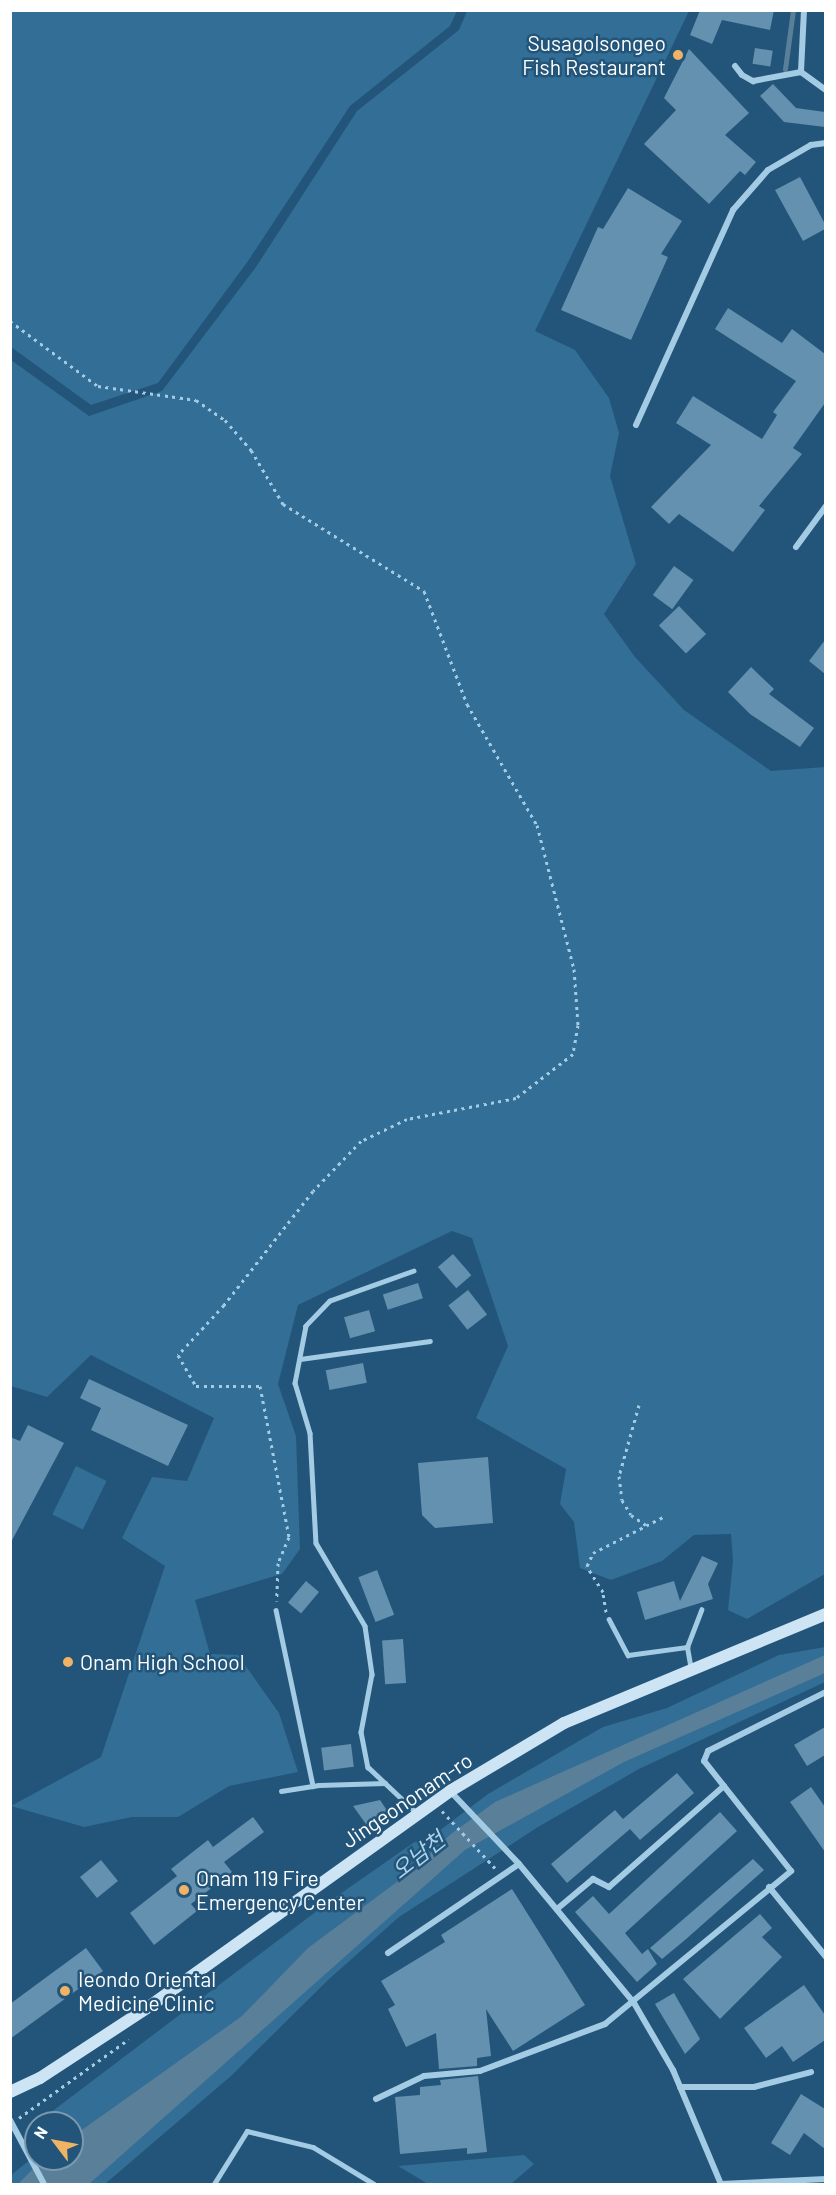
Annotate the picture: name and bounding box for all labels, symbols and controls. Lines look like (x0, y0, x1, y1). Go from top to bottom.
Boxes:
place label: Susagolsongeo Fish Restaurant (522, 30, 666, 80)
marker: Susagolsongeo Fish Restaurant (671, 48, 685, 62)
place label: Onam High School (80, 1649, 245, 1675)
marker: Onam High School (61, 1655, 75, 1669)
street label: Jingeononam-ro (337, 1747, 477, 1853)
water label: 오남천 (386, 1826, 450, 1884)
place label: Onam 119 Fire Emergency Center (196, 1865, 364, 1915)
marker: Onam 119 Fire Emergency Center (177, 1883, 191, 1897)
place label: Ieondo Oriental Medicine Clinic (78, 1966, 216, 2016)
marker: Ieondo Oriental Medicine Clinic (56, 1982, 74, 2000)
north arrow (24, 2111, 84, 2171)
text: N (29, 2123, 51, 2142)

